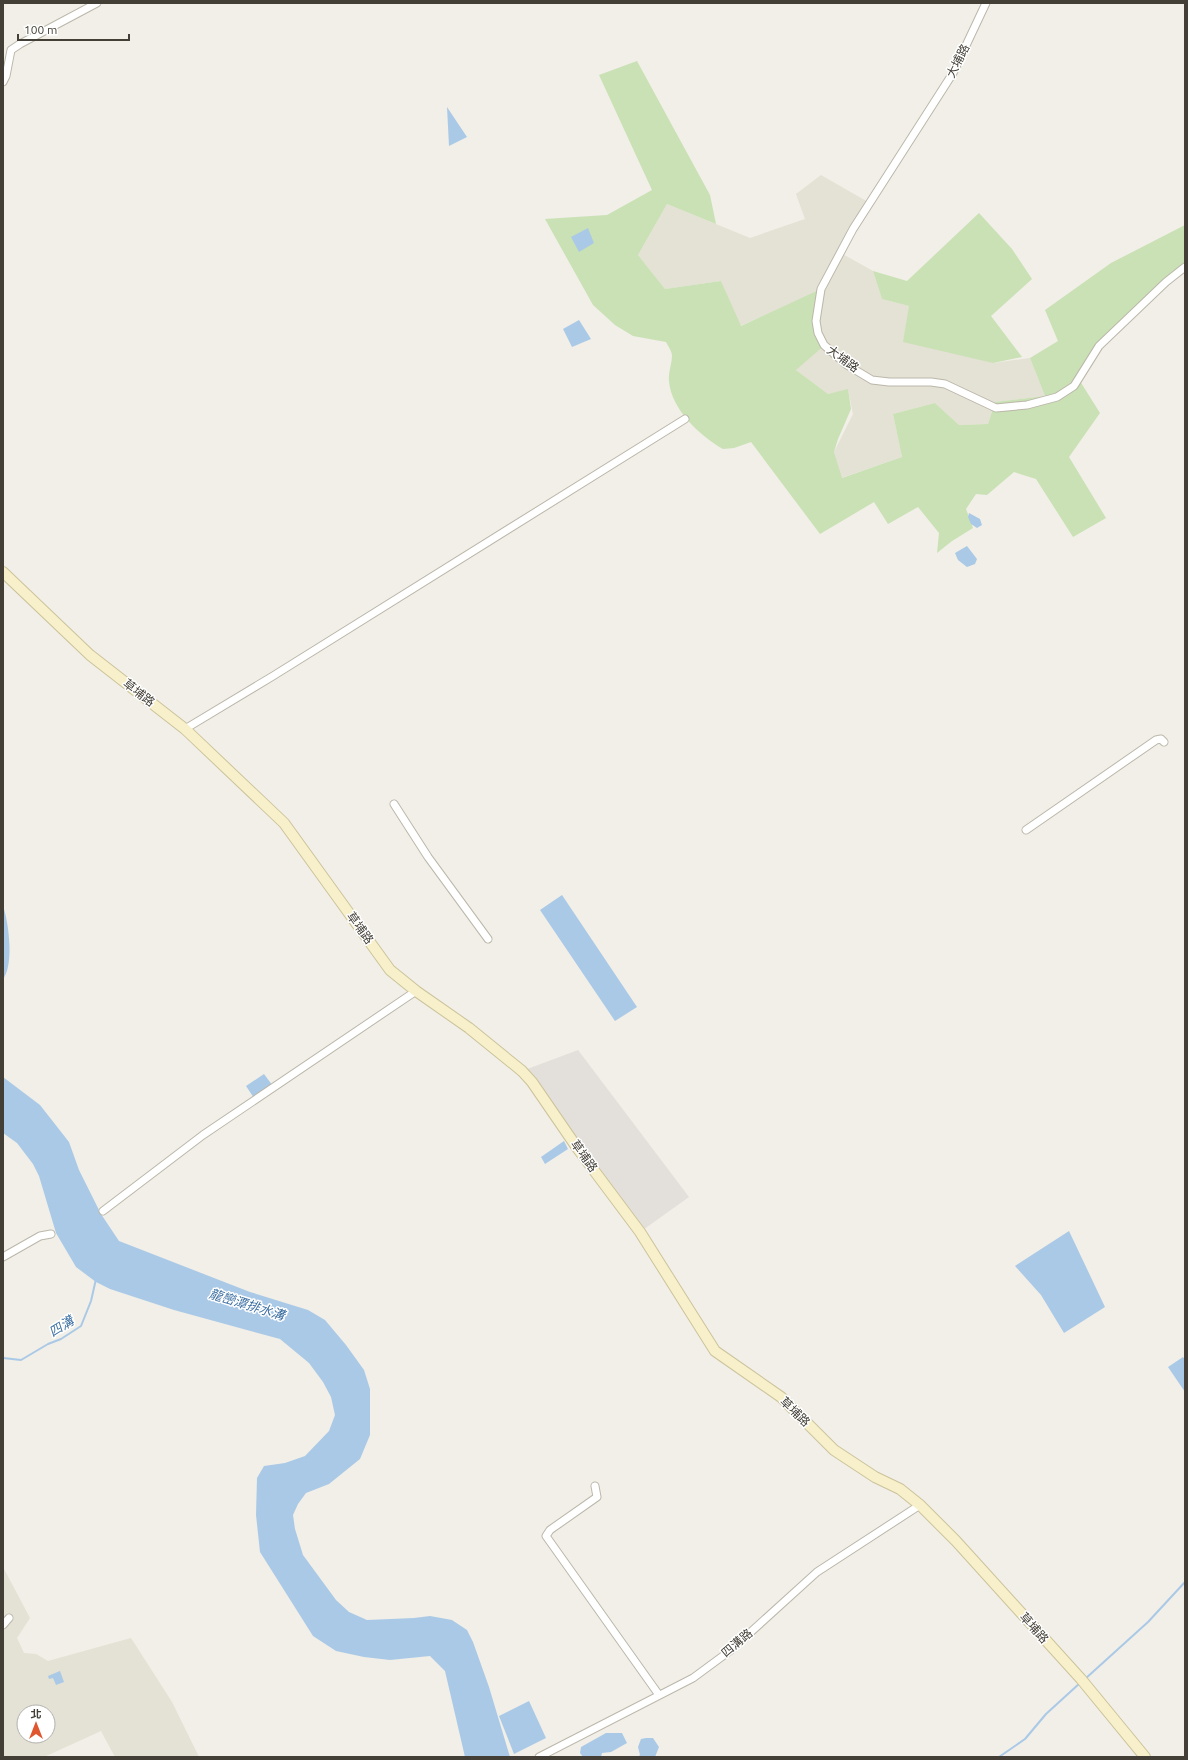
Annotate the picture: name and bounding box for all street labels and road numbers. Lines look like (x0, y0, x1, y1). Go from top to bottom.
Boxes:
street label: 大埔路 (944, 42, 972, 80)
street label: 大埔路 (825, 343, 862, 374)
street label: 草埔路 (121, 676, 157, 709)
street label: 草埔路 (345, 909, 376, 946)
street label: 草埔路 (569, 1137, 600, 1174)
street label: 草埔路 (778, 1394, 813, 1429)
street label: 草埔路 (1017, 1610, 1051, 1645)
street label: 四溝路 (719, 1626, 755, 1659)

